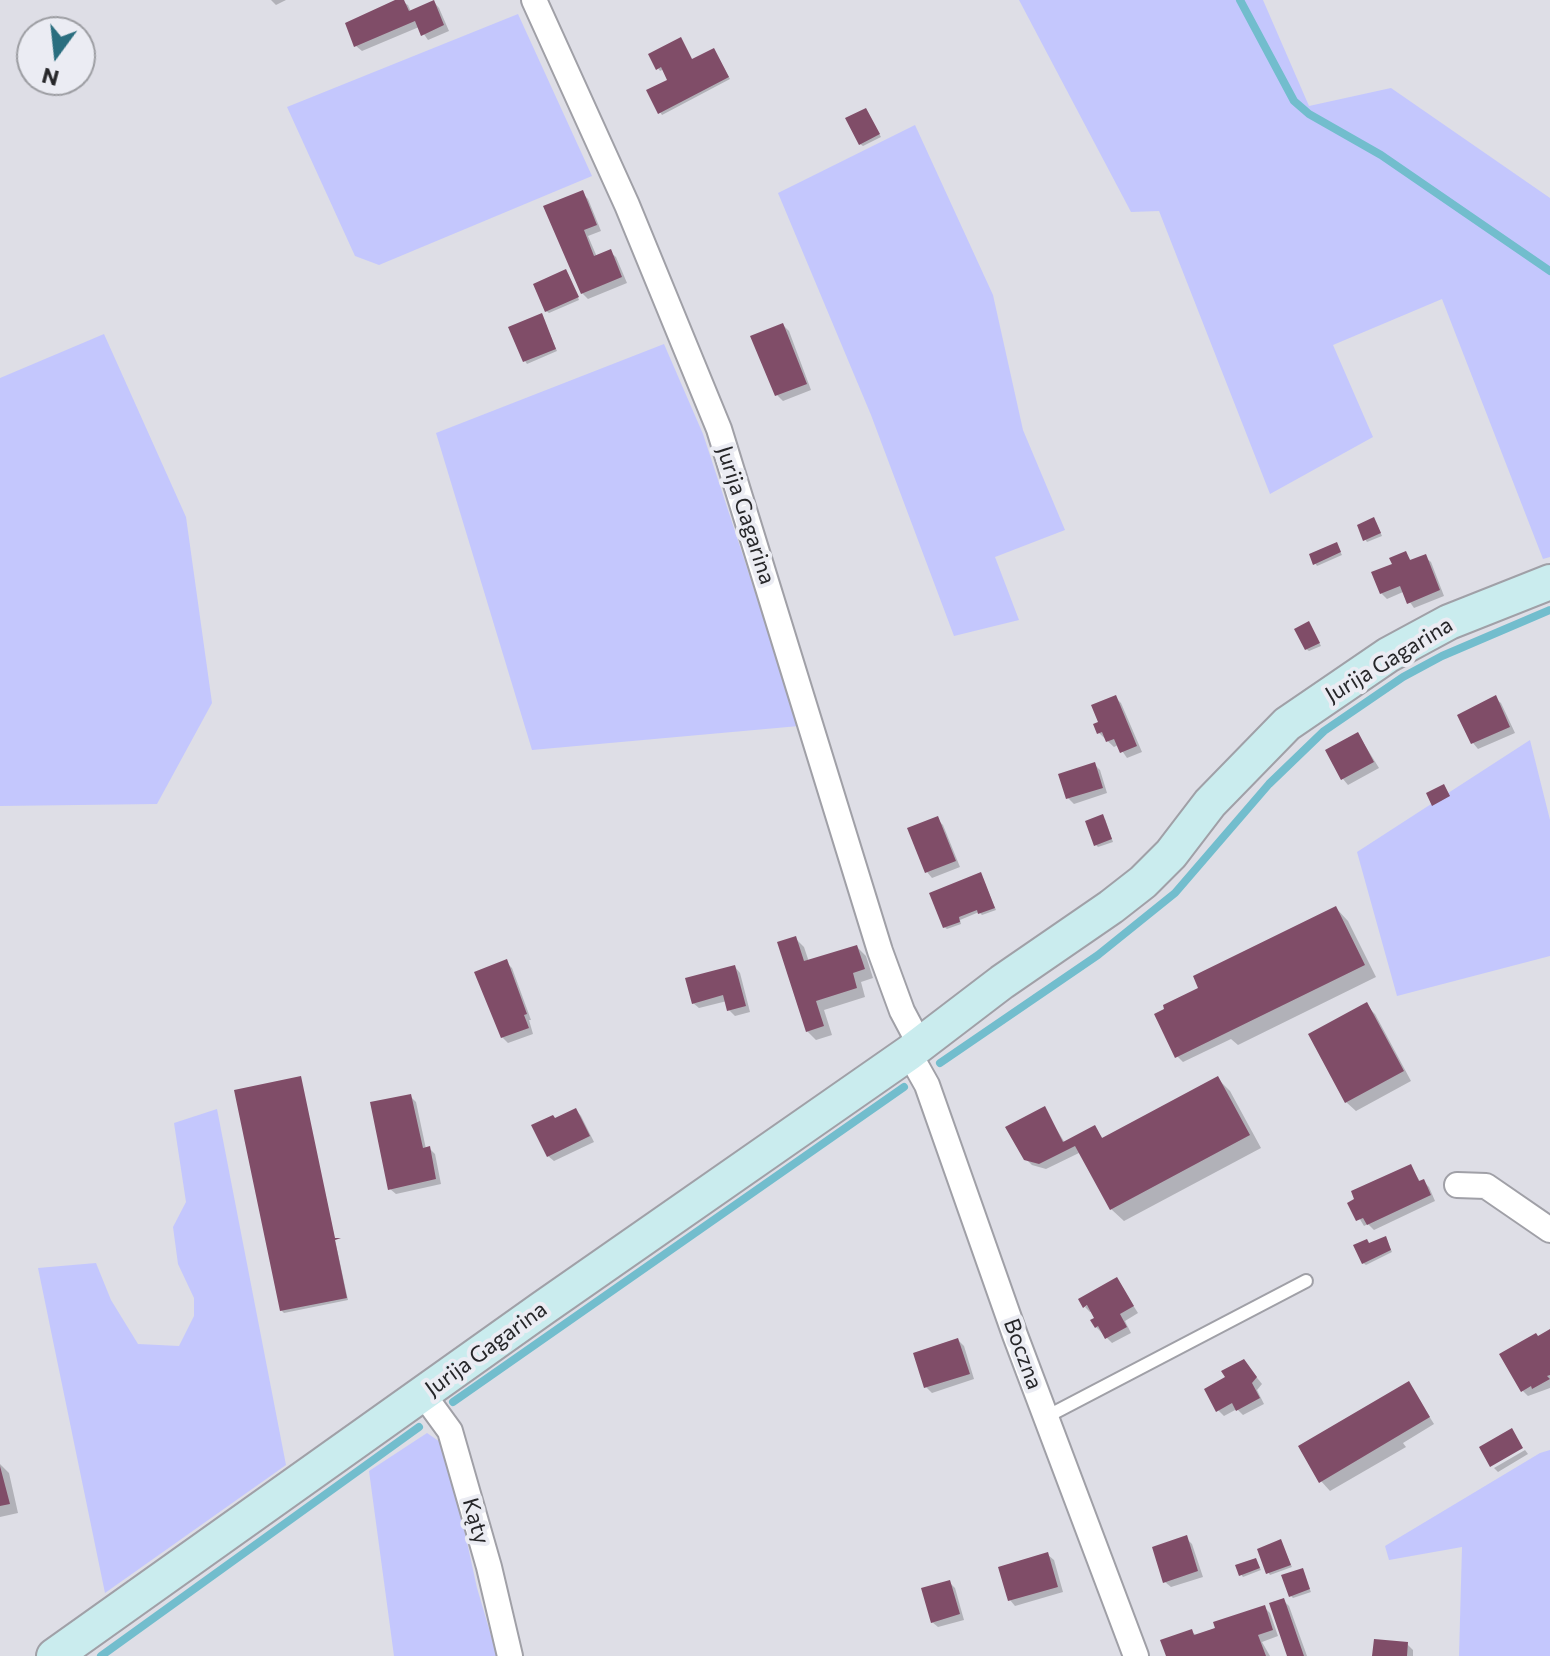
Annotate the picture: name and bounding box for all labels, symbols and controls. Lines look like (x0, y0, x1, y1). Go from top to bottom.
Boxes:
north arrow (16, 16, 96, 96)
text: N (39, 63, 62, 93)
street label: Jurija Gagarina (711, 442, 781, 588)
street label: Jurija Gagarina (1321, 612, 1457, 708)
street label: Jurija Gagarina (420, 1296, 552, 1402)
street label: Boczna (998, 1315, 1048, 1393)
street label: Kąty (457, 1495, 495, 1547)

